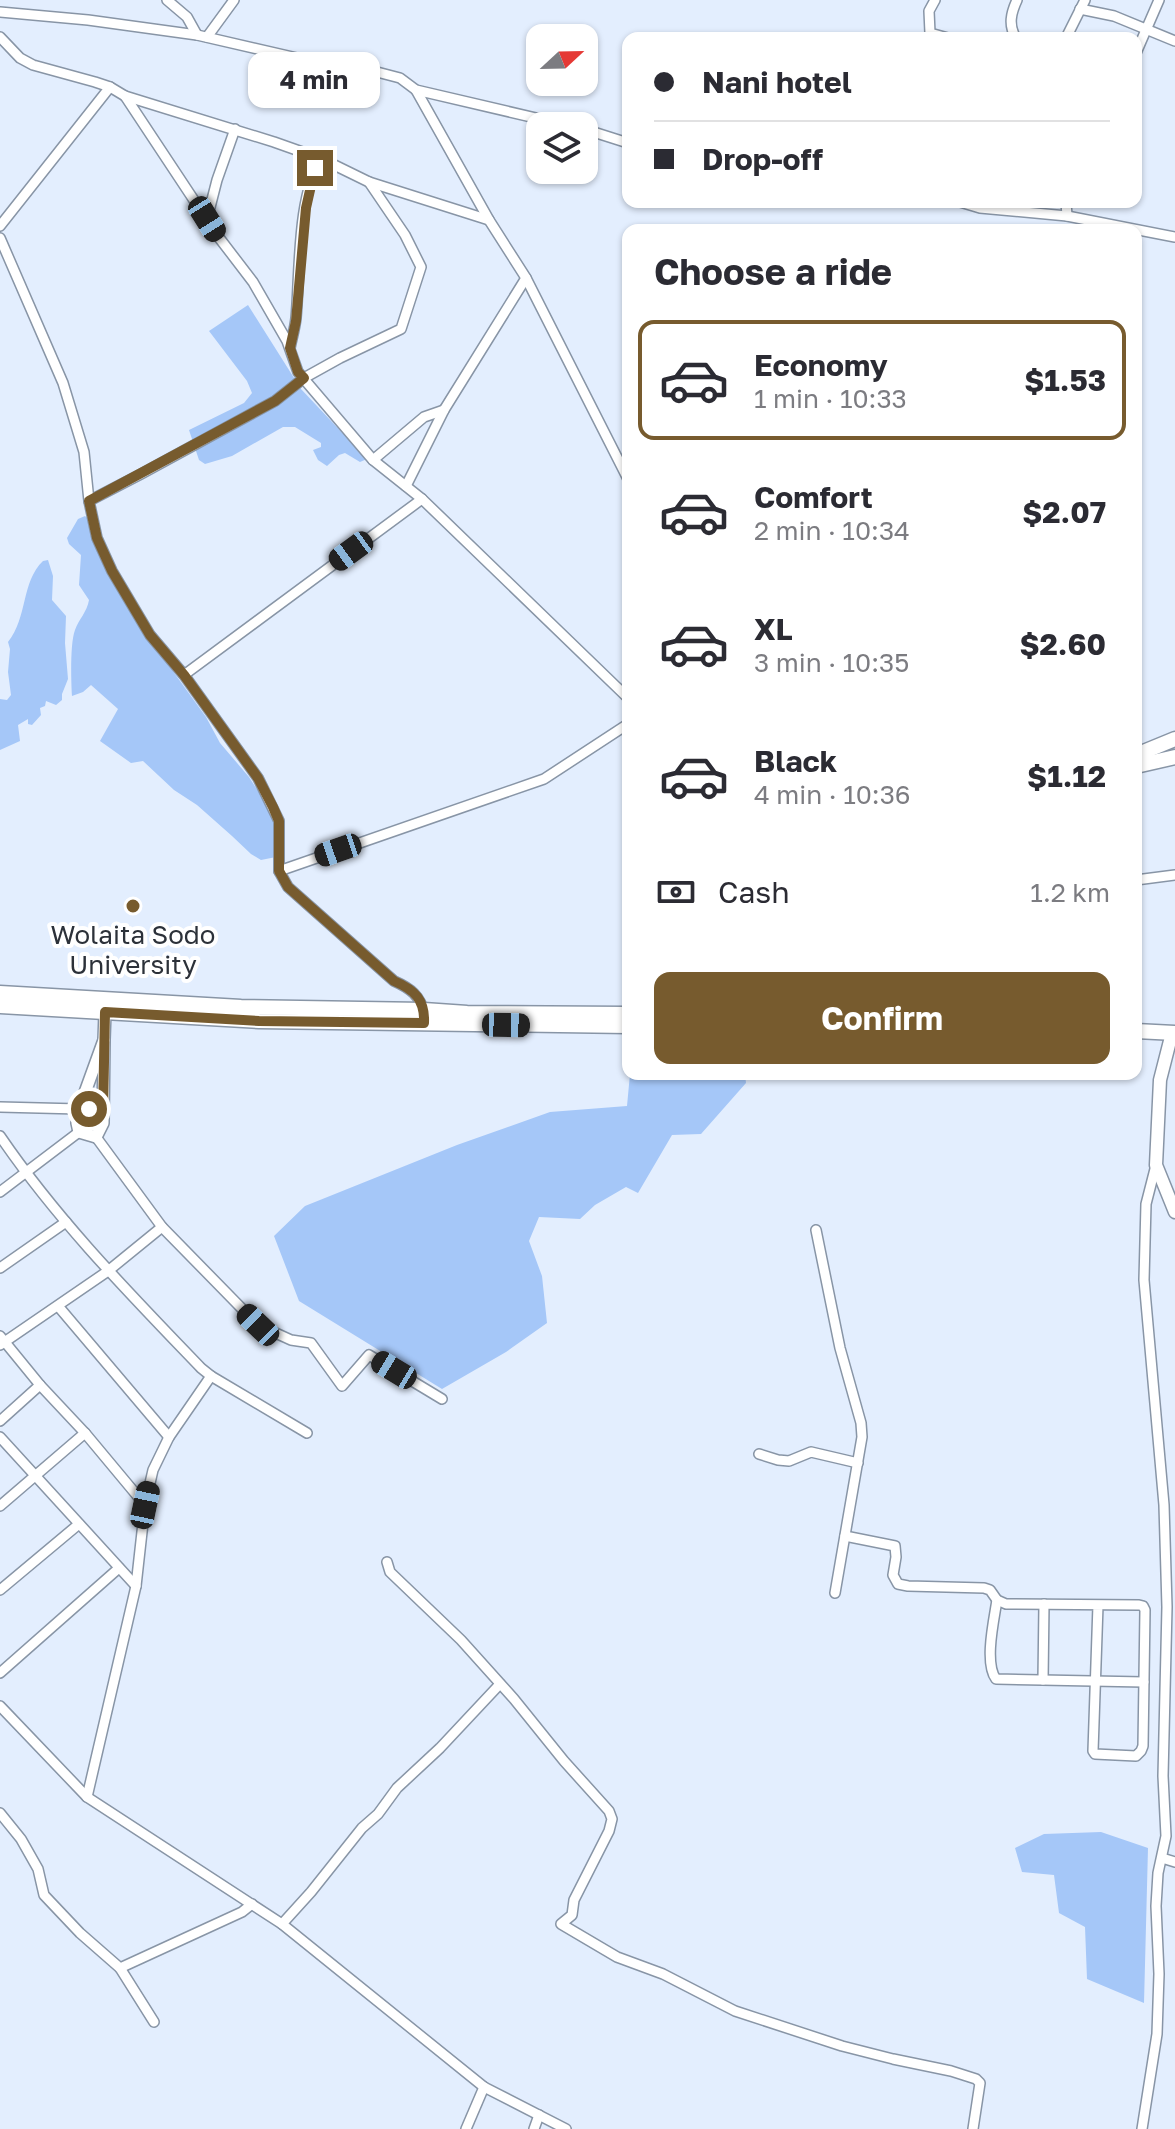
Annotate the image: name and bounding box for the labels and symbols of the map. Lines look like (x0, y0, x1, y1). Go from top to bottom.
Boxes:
north arrow (526, 24, 598, 96)
callout: 4 min (249, 52, 381, 108)
route end (297, 150, 333, 186)
car (184, 192, 230, 246)
car (325, 527, 377, 575)
car (311, 831, 365, 869)
marker: Wolaita Sodo University (124, 897, 142, 915)
place label: Wolaita Sodo University (51, 919, 215, 980)
car (482, 1013, 530, 1037)
route start (71, 1091, 107, 1127)
car (232, 1300, 284, 1350)
car (367, 1347, 421, 1393)
car (128, 1479, 162, 1531)

